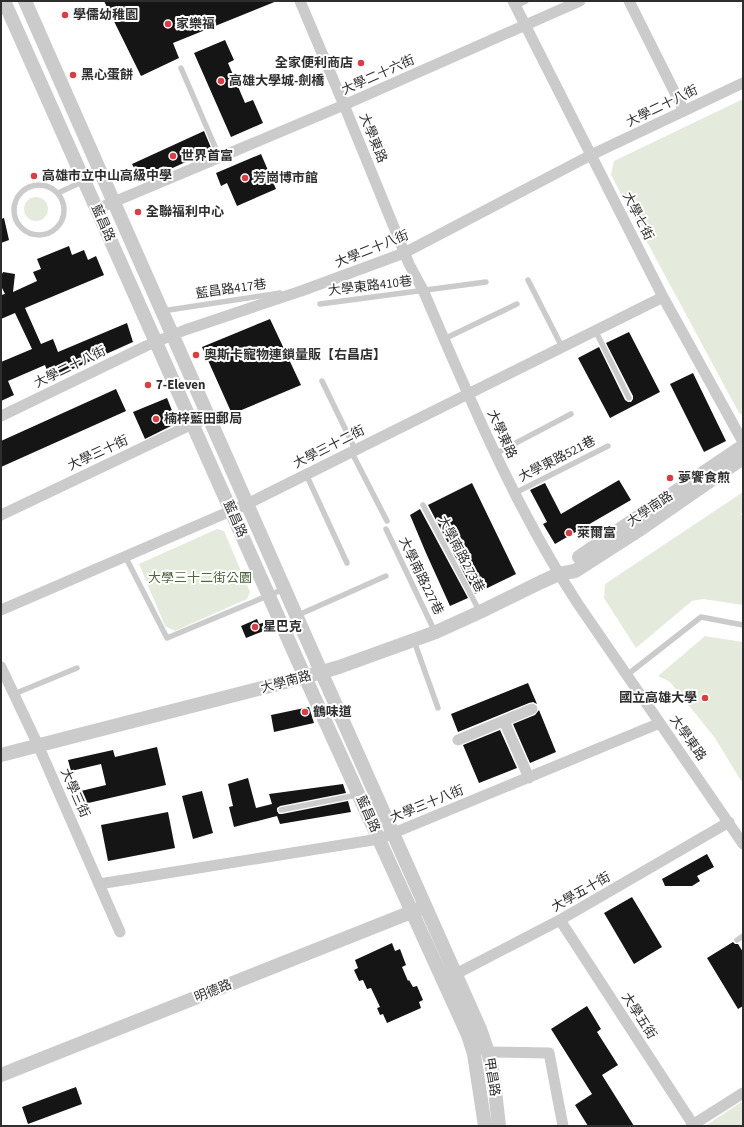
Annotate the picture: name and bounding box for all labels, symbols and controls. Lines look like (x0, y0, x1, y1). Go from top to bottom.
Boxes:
place label: 學儒幼稚園 (73, 6, 138, 24)
marker: 學儒幼稚園 (60, 10, 70, 20)
place label: 家樂福 (176, 15, 215, 33)
marker: 家樂福 (163, 19, 173, 29)
street label: 大學二十六街 (339, 51, 417, 99)
place label: 全家便利商店 (275, 54, 353, 72)
marker: 全家便利商店 (356, 58, 366, 68)
place label: 黑心蛋餅 (81, 66, 133, 84)
marker: 黑心蛋餅 (68, 70, 78, 80)
place label: 高雄大學城-劍橋 (229, 72, 324, 90)
marker: 高雄大學城-劍橋 (216, 76, 226, 86)
street label: 大學二十八街 (623, 81, 701, 131)
street label: 大學東路 (355, 111, 391, 165)
place label: 世界首富 (181, 147, 233, 165)
marker: 世界首富 (168, 151, 178, 161)
place label: 高雄市立中山高級中學 (42, 167, 172, 185)
place label: 芳崗博市館 (253, 169, 318, 187)
marker: 高雄市立中山高級中學 (29, 171, 39, 181)
marker: 芳崗博市館 (240, 173, 250, 183)
street label: 大學七街 (618, 189, 658, 243)
street label: 藍昌路 (87, 202, 119, 244)
place label: 全聯福利中心 (146, 203, 224, 221)
marker: 全聯福利中心 (133, 207, 143, 217)
street label: 大學二十八街 (332, 226, 412, 272)
street label: 大學東路410巷 (327, 272, 413, 300)
street label: 藍昌路417巷 (194, 275, 268, 303)
street label: 大學二十八街 (31, 342, 109, 392)
place label: 奧斯卡寵物連鎖量販【右昌店】 (204, 346, 386, 364)
marker: 奧斯卡寵物連鎖量販【右昌店】 (191, 350, 201, 360)
place label: 7-Eleven (156, 376, 206, 394)
marker: 7-Eleven (143, 380, 153, 390)
street label: 大學東路 (483, 407, 521, 461)
place label: 楠梓藍田郵局 (164, 410, 242, 428)
marker: 楠梓藍田郵局 (151, 414, 161, 424)
street label: 大學三十二街 (290, 421, 368, 473)
street label: 大學三十街 (65, 431, 131, 475)
street label: 大學東路521巷 (515, 432, 599, 486)
place label: 夢饗食煎 (678, 469, 730, 487)
marker: 夢饗食煎 (665, 473, 675, 483)
street label: 大學南路 (623, 487, 677, 531)
street label: 藍昌路 (219, 498, 251, 540)
street label: 大學南路273巷 (433, 513, 489, 595)
place label: 萊爾富 (577, 524, 616, 542)
marker: 萊爾富 (564, 528, 574, 538)
street label: 大學南路227巷 (394, 534, 448, 618)
park label: 大學三十二街公園 (148, 569, 252, 587)
place label: 星巴克 (263, 618, 302, 636)
marker: 星巴克 (250, 622, 260, 632)
street label: 大學南路 (259, 667, 313, 697)
place label: 國立高雄大學 (619, 689, 697, 707)
marker: 國立高雄大學 (700, 693, 710, 703)
place label: 鶴味道 (313, 703, 352, 721)
marker: 鶴味道 (300, 707, 310, 717)
street label: 大學東路 (666, 712, 710, 764)
street label: 大學三街 (56, 766, 94, 820)
street label: 大學三十八街 (387, 781, 467, 827)
street label: 藍昌路 (352, 793, 384, 835)
street label: 大學五十街 (548, 868, 614, 916)
street label: 明德路 (192, 975, 234, 1007)
street label: 大學五街 (617, 989, 661, 1043)
street label: 甲昌路 (480, 1056, 504, 1098)

